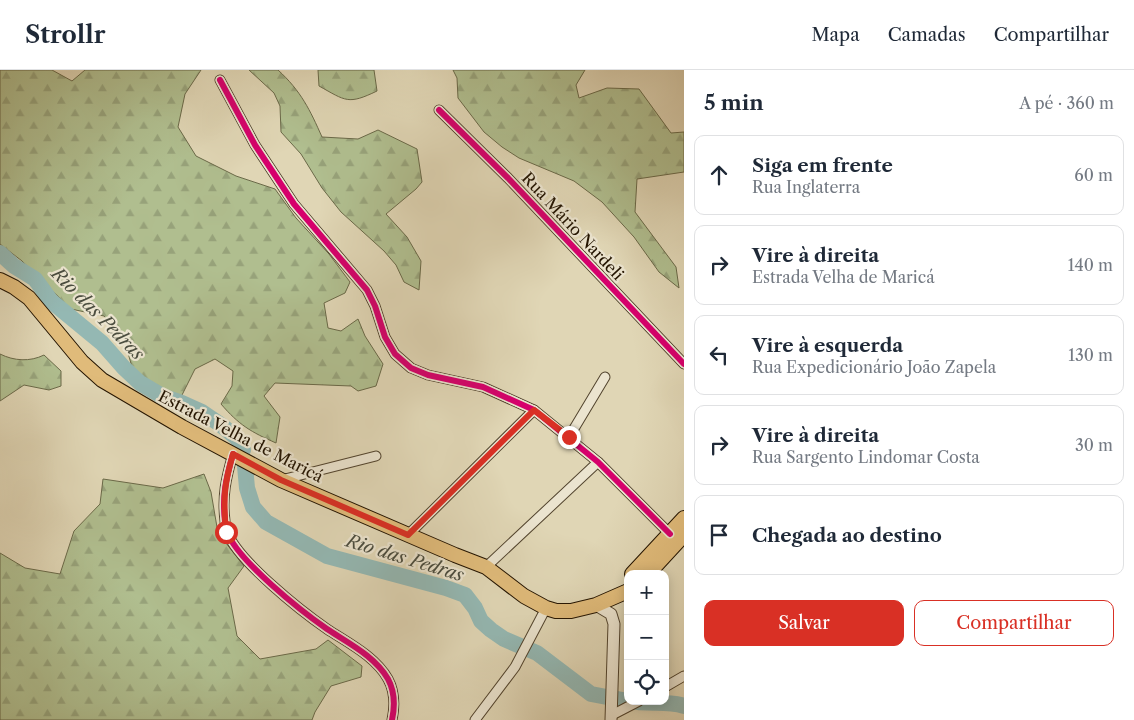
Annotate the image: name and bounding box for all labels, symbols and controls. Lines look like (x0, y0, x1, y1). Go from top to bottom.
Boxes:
text: Strollr (25, 20, 105, 49)
text: Mapa (812, 24, 860, 46)
text: Camadas (888, 24, 966, 46)
text: Compartilhar (994, 24, 1109, 46)
text: 5 min (704, 90, 764, 115)
text: A pé · 360 m (1019, 93, 1114, 113)
text: Siga em frente (752, 154, 893, 177)
icon: ahead (705, 161, 733, 189)
text: 60 m (1074, 165, 1113, 185)
street label: Rua Mário Nardeli (518, 168, 628, 284)
text: Rua Inglaterra (752, 177, 860, 197)
text: Vire à direita (752, 244, 879, 267)
icon: right (705, 251, 733, 279)
text: 140 m (1068, 255, 1113, 275)
water label: Rio das Pedras (46, 262, 149, 365)
text: Estrada Velha de Maricá (752, 267, 935, 287)
text: Vire à esquerda (752, 334, 903, 357)
icon: left (705, 341, 733, 369)
text: 130 m (1068, 345, 1113, 365)
text: Rua Expedicionário João Zapela (752, 357, 996, 377)
street label: Estrada Velha de Maricá (155, 386, 327, 487)
text: Vire à direita (752, 424, 879, 447)
route end (558, 426, 581, 449)
icon: right (705, 431, 733, 459)
text: 30 m (1075, 435, 1113, 455)
text: Rua Sargento Lindomar Costa (752, 447, 980, 467)
route start (215, 521, 238, 544)
icon: arrive (705, 521, 733, 549)
text: Chegada ao destino (752, 524, 942, 547)
water label: Rio das Pedras (342, 529, 467, 586)
map controls (624, 570, 669, 705)
button: + (624, 570, 669, 615)
button: Salvar (704, 600, 904, 646)
button: Compartilhar (914, 600, 1114, 646)
button: − (624, 615, 669, 660)
button: locate (624, 660, 669, 705)

